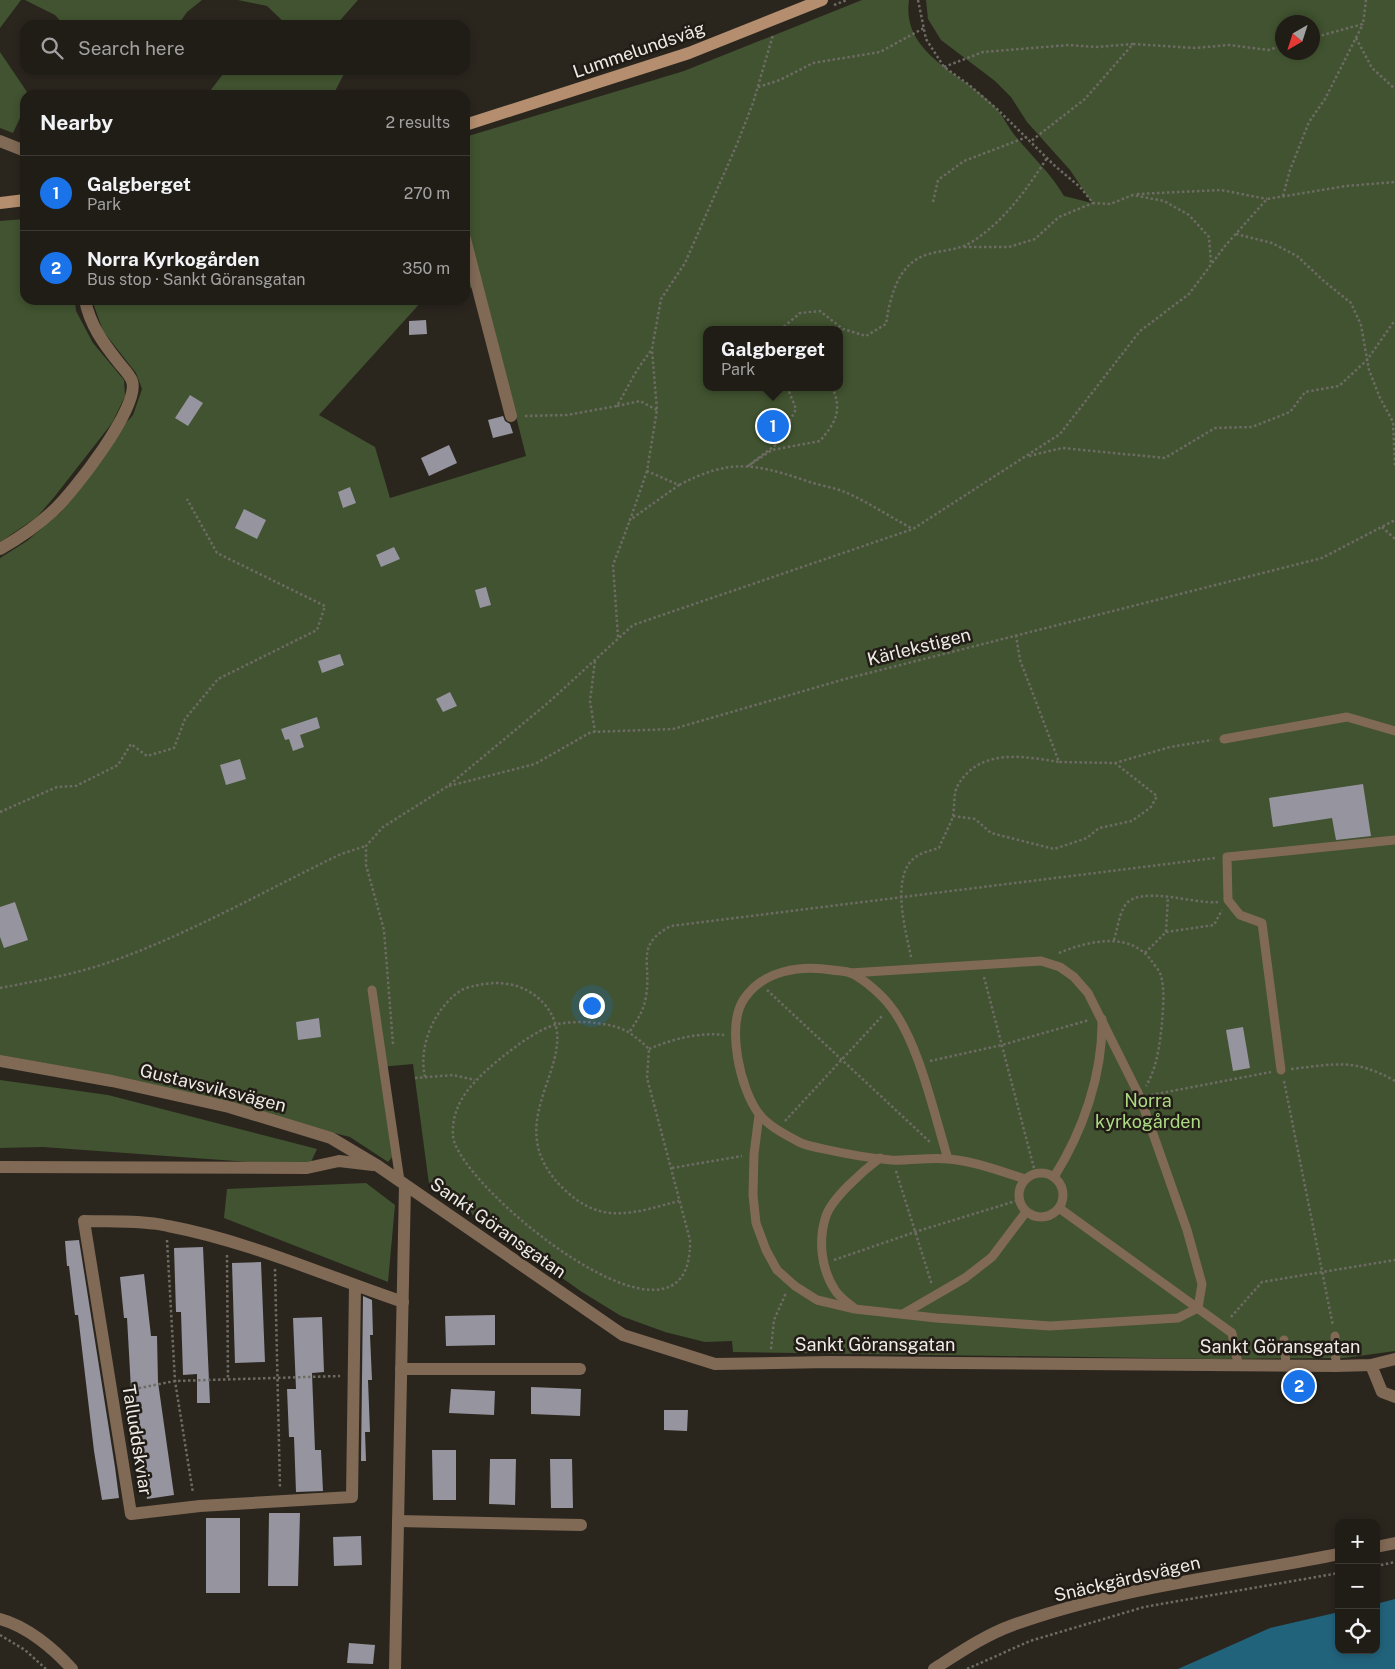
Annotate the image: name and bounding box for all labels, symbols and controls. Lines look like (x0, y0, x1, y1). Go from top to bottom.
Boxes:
north arrow (1275, 15, 1320, 60)
street label: Lummelundsväg (570, 17, 708, 82)
search box (20, 20, 470, 75)
icon: search (38, 34, 66, 62)
text: Search here (78, 37, 185, 59)
text: Nearby (40, 110, 113, 135)
text: 2 results (385, 113, 450, 132)
text: Galgberget (87, 173, 191, 195)
text: 1 (53, 184, 59, 203)
text: 270 m (404, 184, 450, 203)
text: Park (87, 195, 121, 214)
text: Norra Kyrkogården (87, 248, 260, 270)
text: 2 (51, 259, 61, 278)
text: 350 m (402, 259, 450, 278)
text: Bus stop · Sankt Göransgatan (87, 270, 306, 289)
popup (703, 326, 843, 391)
text: Galgberget (721, 338, 825, 360)
text: Park (721, 360, 755, 379)
pin: 1 (757, 407, 789, 445)
street label: Kärlekstigen (865, 624, 973, 670)
your location (579, 993, 605, 1019)
street label: Gustavsviksvägen (138, 1059, 288, 1116)
park label: Norra kyrkogården (1095, 1090, 1201, 1132)
street label: Sankt Göransgatan (426, 1173, 570, 1282)
street label: Sankt Göransgatan (795, 1334, 955, 1355)
street label: Sankt Göransgatan (1200, 1336, 1360, 1357)
pin: 2 (1283, 1367, 1315, 1405)
street label: Talluddskviar (118, 1383, 157, 1497)
map controls (1335, 1519, 1380, 1654)
button: + (1335, 1519, 1380, 1564)
street label: Snäckgärdsvägen (1052, 1551, 1202, 1606)
button: − (1335, 1564, 1380, 1609)
button: locate (1335, 1609, 1380, 1654)

